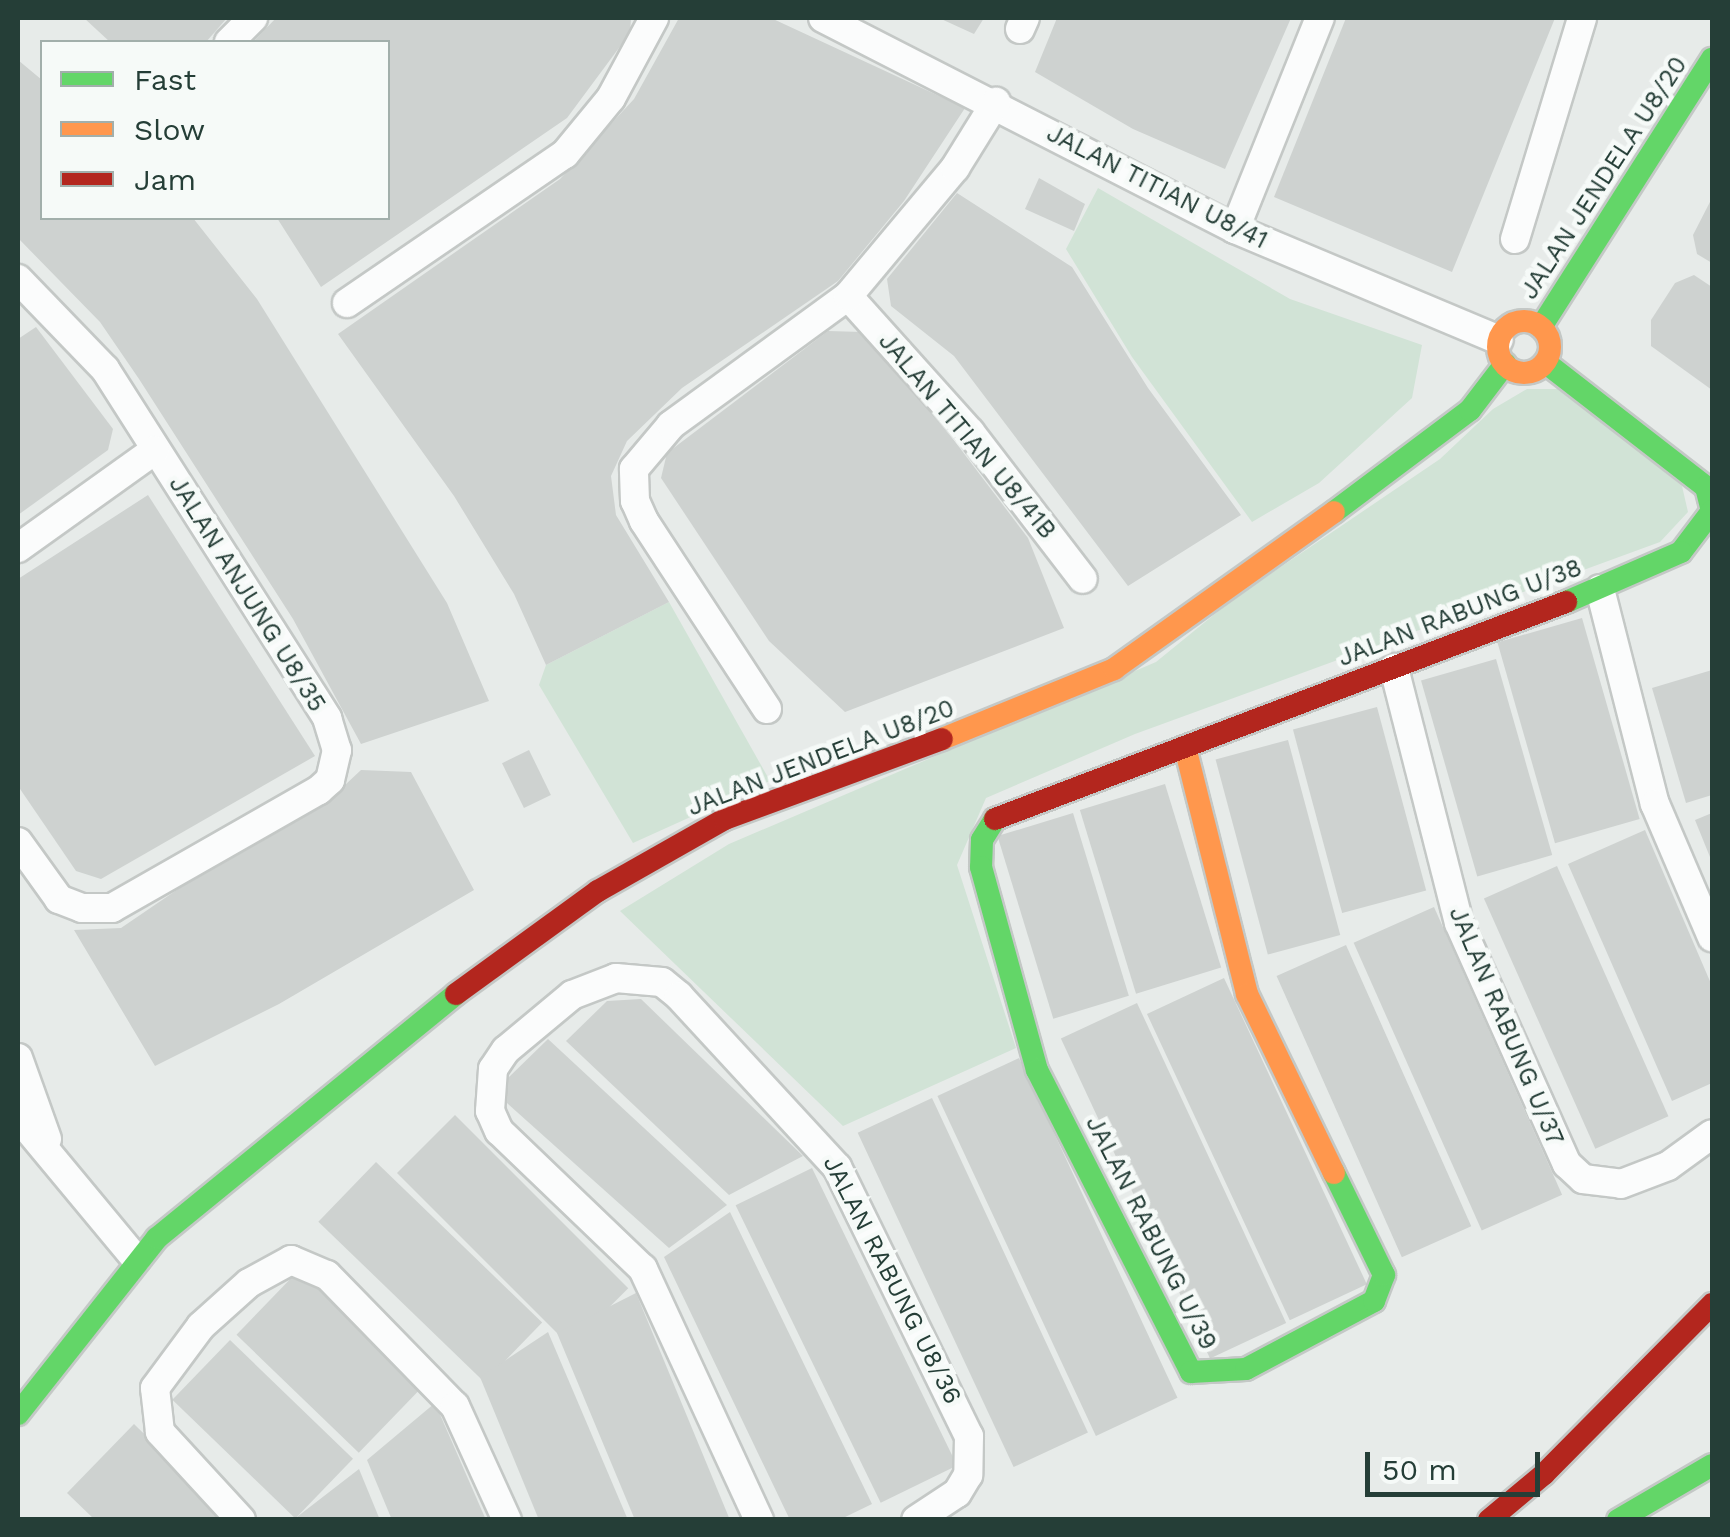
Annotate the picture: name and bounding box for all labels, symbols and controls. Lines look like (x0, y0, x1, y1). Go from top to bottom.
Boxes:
legend (40, 40, 390, 220)
street label: JALAN JENDELA U8/20 (1514, 50, 1694, 306)
text: Fast (134, 62, 196, 97)
text: Slow (134, 112, 205, 147)
street label: JALAN TITIAN U8/41 (1041, 118, 1273, 256)
text: Jam (134, 162, 196, 197)
street label: JALAN TITIAN U8/41B (872, 326, 1062, 546)
street label: JALAN ANJUNG U8/35 (162, 470, 332, 718)
street label: JALAN RABUNG U/38 (1334, 553, 1586, 673)
street label: JALAN JENDELA U8/20 (683, 693, 959, 823)
street label: JALAN RABUNG U/37 (1442, 902, 1570, 1150)
street label: JALAN RABUNG U/39 (1079, 1111, 1223, 1355)
street label: JALAN RABUNG U8/36 (816, 1151, 968, 1409)
scale bar (1370, 1432, 1545, 1494)
text: 50 m (1382, 1452, 1457, 1487)

